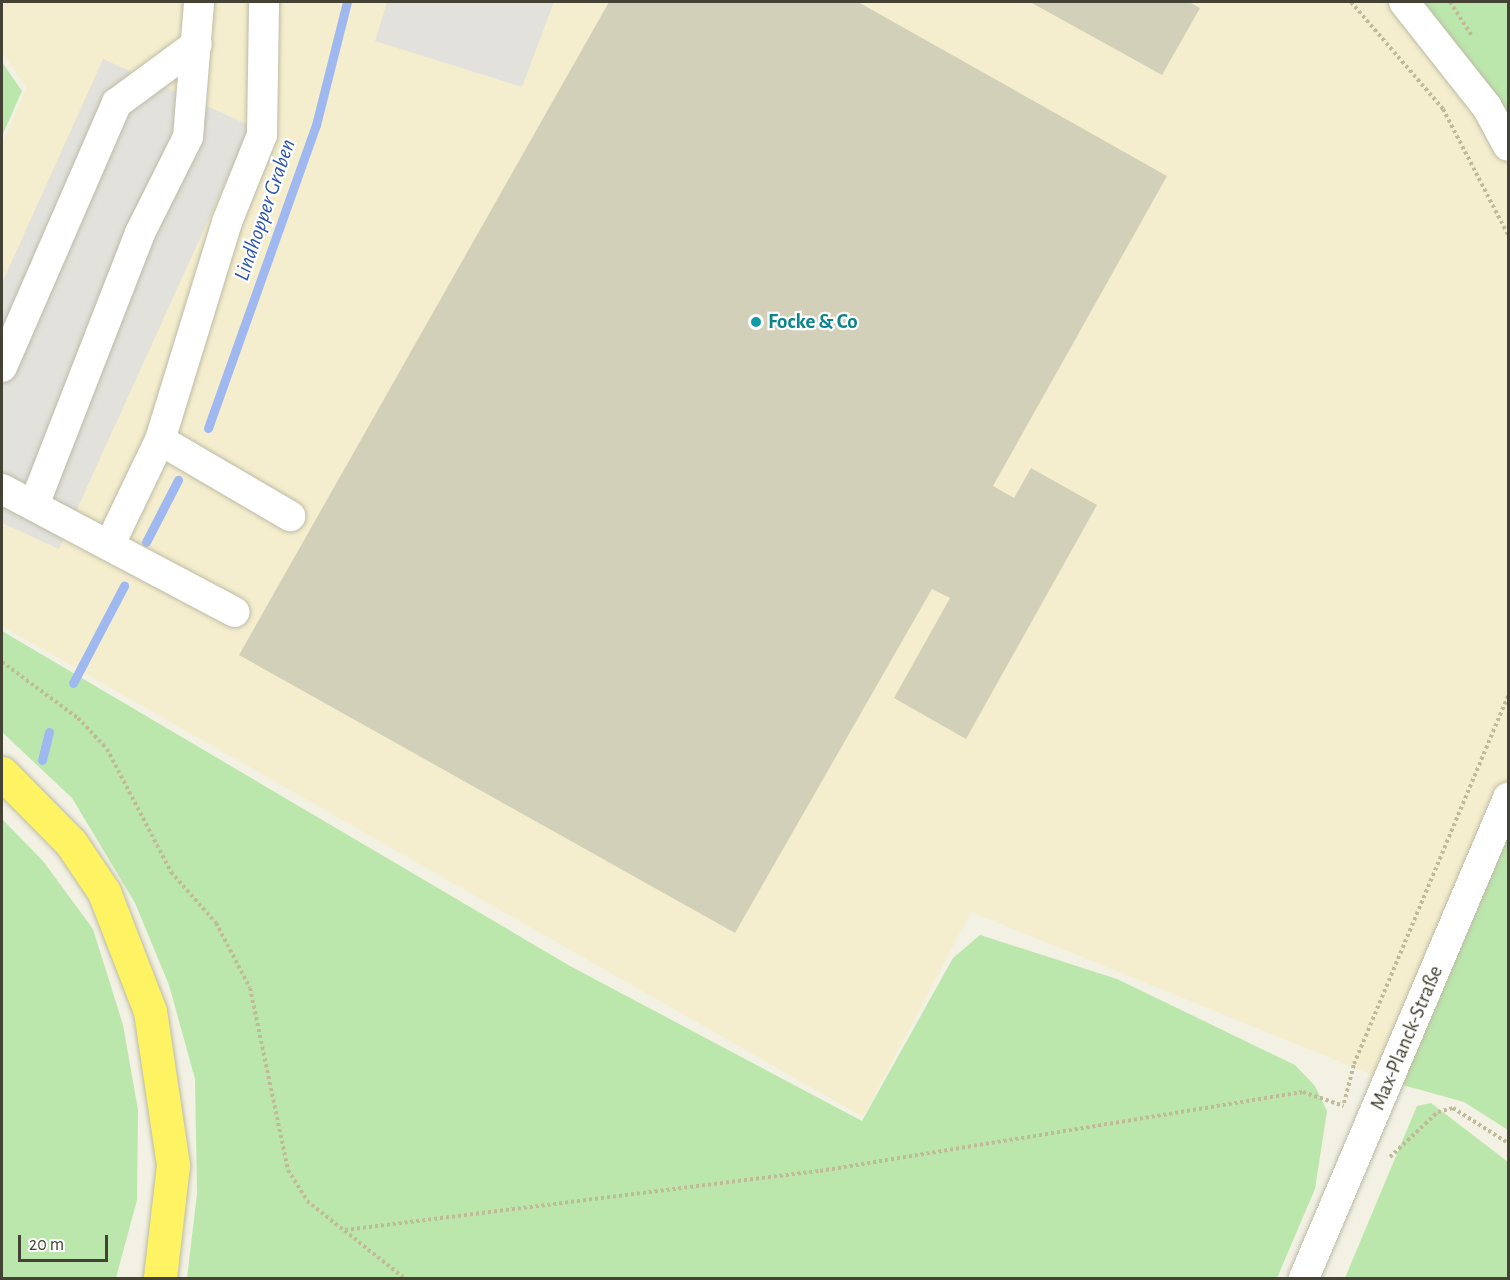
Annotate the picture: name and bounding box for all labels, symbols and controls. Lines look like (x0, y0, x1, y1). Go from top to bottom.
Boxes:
water label: Lindhopper Graben (228, 136, 302, 284)
place label: Focke & Co (768, 309, 858, 335)
marker: Focke & Co (749, 315, 763, 329)
street label: Max-Planck-Straße (1365, 962, 1449, 1114)
scale bar (21, 1223, 111, 1261)
text: 20 m (29, 1236, 64, 1254)

